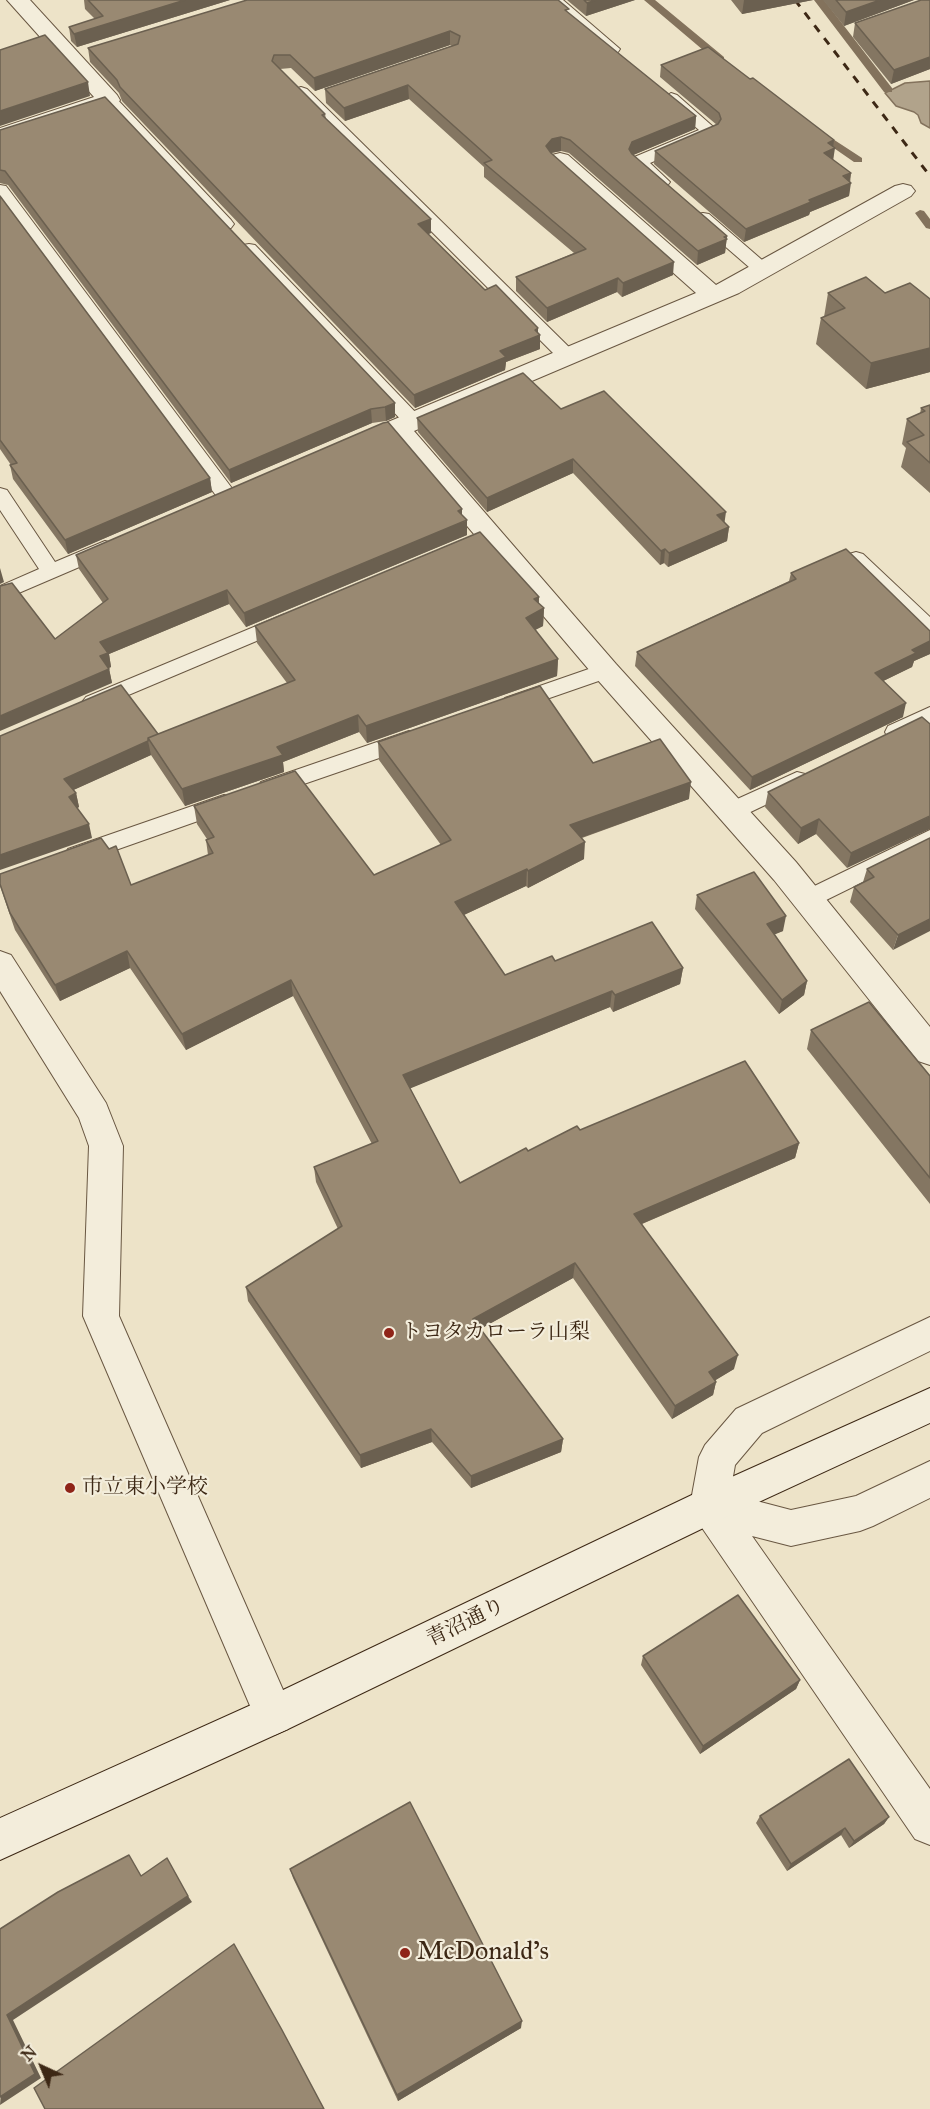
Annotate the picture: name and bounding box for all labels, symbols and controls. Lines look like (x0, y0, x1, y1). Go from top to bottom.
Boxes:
place label: トヨタカローラ山梨 (401, 1320, 590, 1346)
marker: トヨタカローラ山梨 (382, 1326, 396, 1340)
place label: 市立東小学校 (82, 1475, 208, 1501)
marker: 市立東小学校 (63, 1481, 77, 1495)
street label: 青沼通り (423, 1593, 509, 1653)
place label: McDonald's (417, 1937, 549, 1969)
marker: McDonald's (398, 1946, 412, 1960)
north arrow (12, 2037, 72, 2097)
text: N (18, 2042, 41, 2065)

